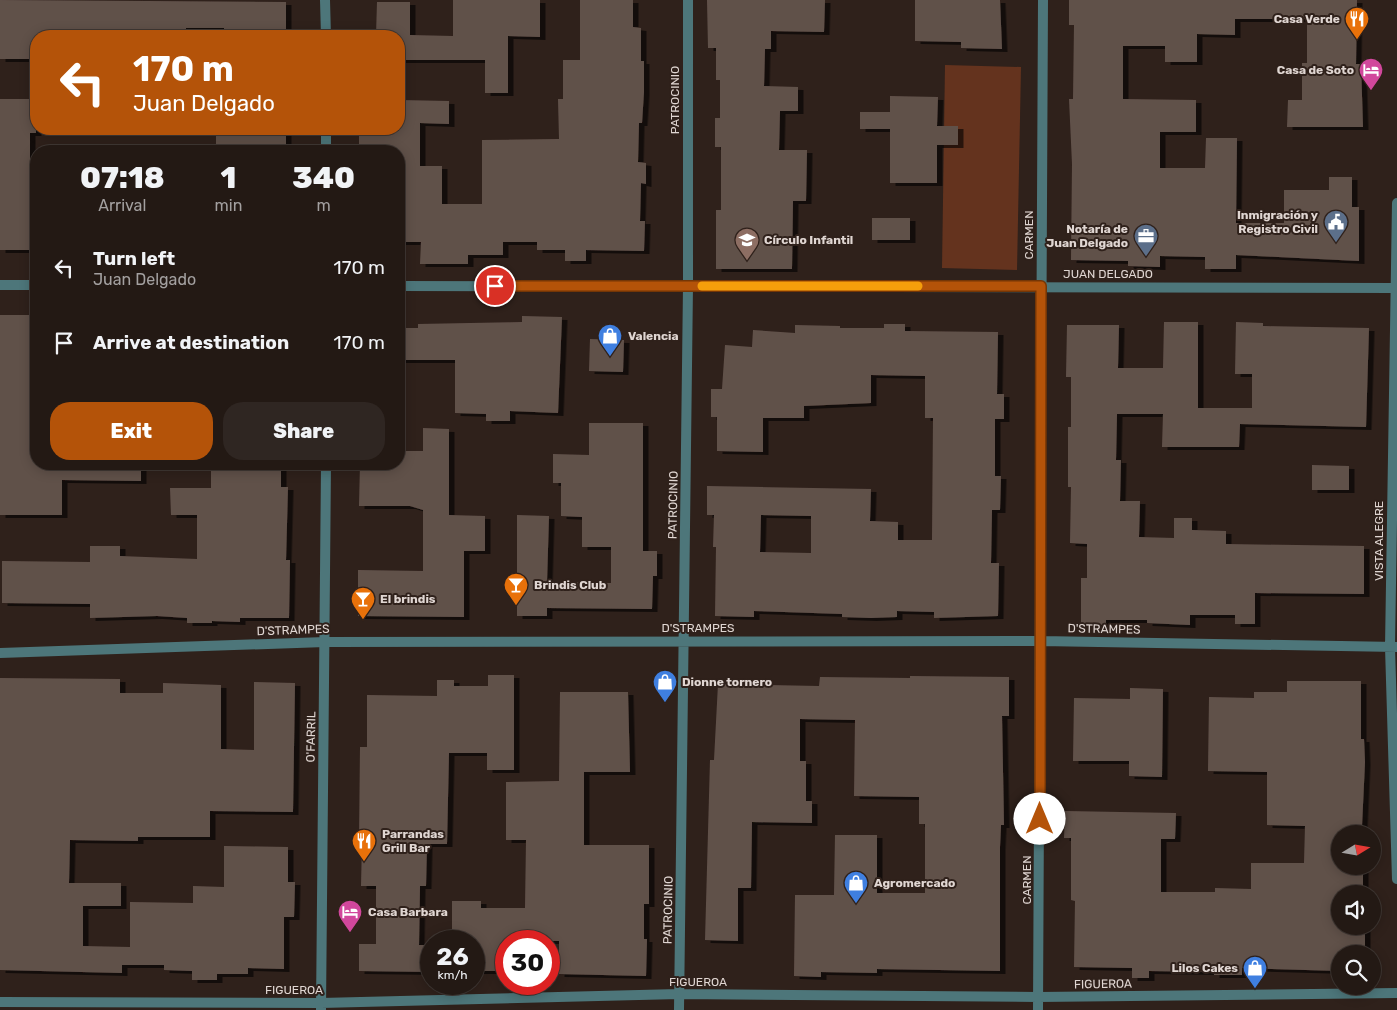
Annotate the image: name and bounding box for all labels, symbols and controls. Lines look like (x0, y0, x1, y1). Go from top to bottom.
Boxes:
restaurant icon: Casa Verde (1344, 6, 1370, 40)
place label: Casa Verde (1274, 12, 1340, 26)
text: 170 m (133, 48, 234, 90)
icon: left (50, 50, 115, 115)
hotel icon: Casa de Soto (1358, 57, 1384, 91)
place label: Casa de Soto (1277, 63, 1354, 77)
street label: PATROCINIO (668, 66, 682, 134)
text: Juan Delgado (133, 90, 275, 117)
text: 07:18 (80, 160, 165, 196)
text: 1 (221, 160, 236, 196)
text: 340 (292, 160, 355, 196)
text: Arrival (98, 196, 146, 215)
text: min (215, 196, 242, 215)
text: m (317, 196, 331, 215)
place label: Inmigración y Registro Civil (1237, 208, 1318, 236)
public building icon: Inmigración y Registro Civil (1323, 209, 1349, 243)
street label: CARMEN (1022, 211, 1036, 259)
place label: Notaría de Juan Delgado (1046, 222, 1128, 250)
office icon: Notaría de Juan Delgado (1133, 223, 1159, 257)
school or university icon: Círculo Infantil (734, 227, 760, 261)
place label: Círculo Infantil (764, 233, 853, 247)
text: Turn left (93, 247, 175, 270)
icon: left (50, 254, 78, 282)
text: 170 m (334, 256, 385, 279)
pin (474, 265, 516, 307)
street label: JUAN DELGADO (1063, 267, 1153, 281)
text: Juan Delgado (93, 270, 196, 289)
icon: arrive (481, 272, 509, 300)
shop icon: Valencia (597, 323, 623, 357)
icon: arrive (50, 329, 78, 357)
place label: Valencia (628, 329, 679, 343)
text: Arrive at destination (93, 331, 289, 354)
text: 170 m (334, 331, 385, 354)
button: Exit (50, 402, 213, 460)
button: Share (223, 402, 385, 460)
street label: PATROCINIO (665, 471, 681, 539)
street label: VISTA ALEGRE (1372, 501, 1386, 581)
bar icon: Brindis Club (503, 572, 529, 606)
place label: Brindis Club (534, 578, 607, 592)
bar icon: El brindis (350, 586, 376, 620)
place label: El brindis (380, 592, 436, 606)
street label: D'STRAMPES (661, 621, 735, 635)
street label: D'STRAMPES (1067, 621, 1141, 637)
street label: D'STRAMPES (256, 622, 330, 638)
shop icon: Dionne tornero (652, 669, 678, 703)
place label: Dionne tornero (682, 675, 772, 689)
street label: O'FARRIL (304, 711, 318, 763)
position arrow (1013, 792, 1065, 844)
north arrow (1331, 825, 1381, 875)
map controls (1331, 825, 1381, 995)
place label: Parrandas Grill Bar (382, 827, 444, 855)
restaurant icon: Parrandas Grill Bar (351, 828, 377, 862)
street label: CARMEN (1020, 856, 1034, 904)
shop icon: Agromercado (843, 870, 869, 904)
street label: PATROCINIO (660, 876, 676, 944)
place label: Agromercado (874, 876, 955, 890)
button: sound (1331, 885, 1381, 935)
hotel icon: Casa Barbara (337, 899, 363, 933)
place label: Casa Barbara (368, 905, 448, 919)
speed limit sign: 30 (495, 930, 560, 995)
text: 26 (436, 942, 469, 971)
button: search (1331, 945, 1381, 995)
shop icon: Lilos Cakes (1242, 955, 1268, 989)
place label: Lilos Cakes (1171, 961, 1238, 975)
text: km/h (438, 968, 467, 982)
street label: FIGUEROA (669, 975, 727, 989)
street label: FIGUEROA (1074, 976, 1132, 992)
street label: FIGUEROA (265, 983, 323, 997)

